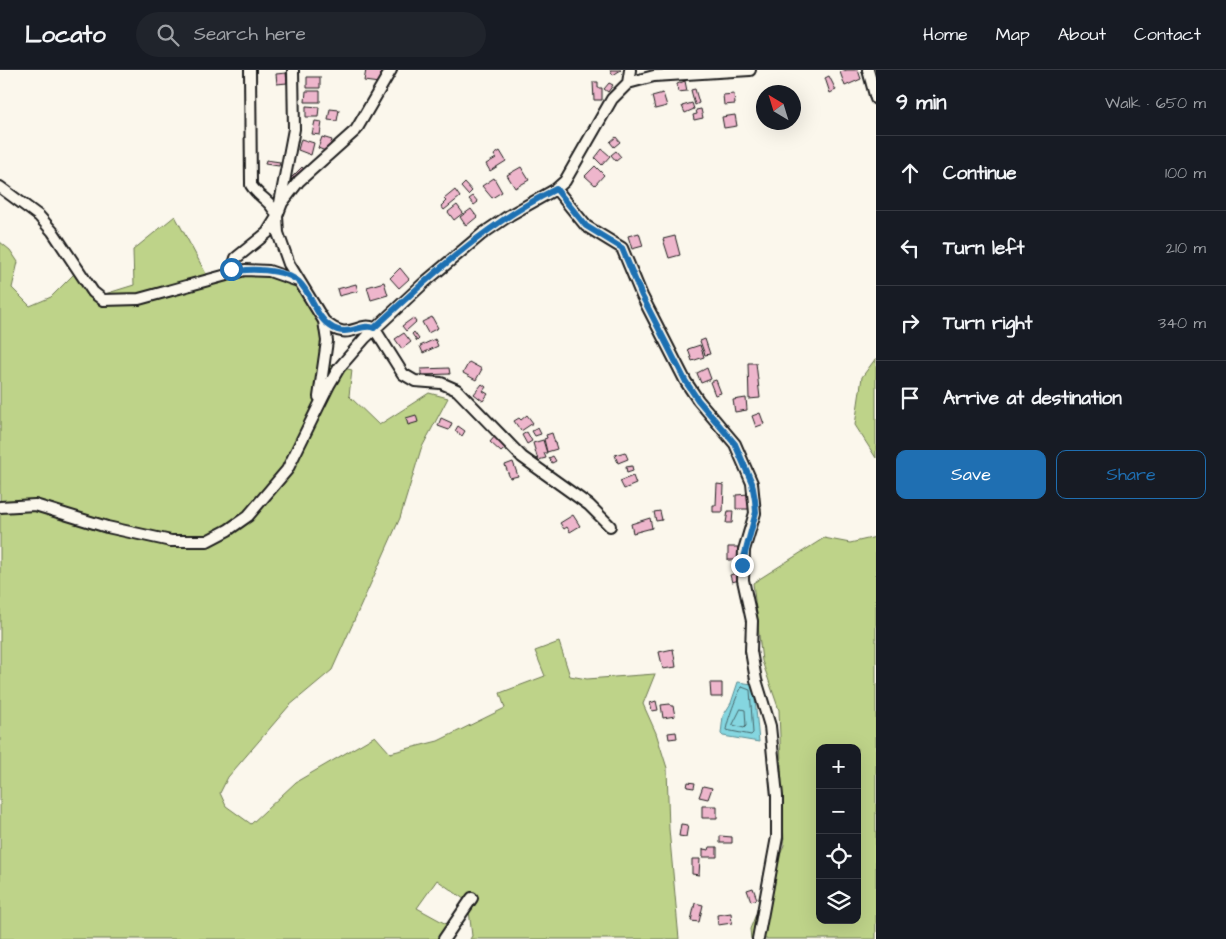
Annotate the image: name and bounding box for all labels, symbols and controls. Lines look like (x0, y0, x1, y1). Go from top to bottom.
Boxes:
search box (136, 12, 486, 57)
text: Locato (25, 18, 106, 52)
icon: search (154, 21, 182, 49)
text: Search here (194, 21, 306, 48)
text: Home (923, 22, 968, 47)
text: Map (996, 22, 1030, 47)
text: About (1058, 22, 1106, 47)
text: Contact (1134, 22, 1201, 47)
north arrow (756, 85, 801, 130)
text: 9 min (896, 88, 946, 117)
text: Walk · 650 m (1105, 92, 1206, 114)
icon: ahead (896, 159, 924, 187)
text: Continue (943, 160, 1017, 187)
text: 100 m (1165, 162, 1206, 184)
icon: left (896, 234, 924, 262)
text: Turn left (943, 235, 1024, 262)
text: 210 m (1166, 237, 1206, 259)
route start (220, 258, 243, 281)
icon: right (896, 309, 924, 337)
text: Turn right (943, 310, 1032, 337)
text: 340 m (1158, 312, 1206, 334)
icon: arrive (896, 384, 924, 412)
text: Arrive at destination (943, 385, 1122, 412)
button: Save (896, 450, 1046, 499)
button: Share (1056, 450, 1206, 499)
route end (731, 554, 754, 577)
map controls (816, 744, 861, 924)
button: + (816, 744, 861, 789)
button: − (816, 789, 861, 834)
button: locate (816, 834, 861, 879)
button: layers (816, 879, 861, 924)

